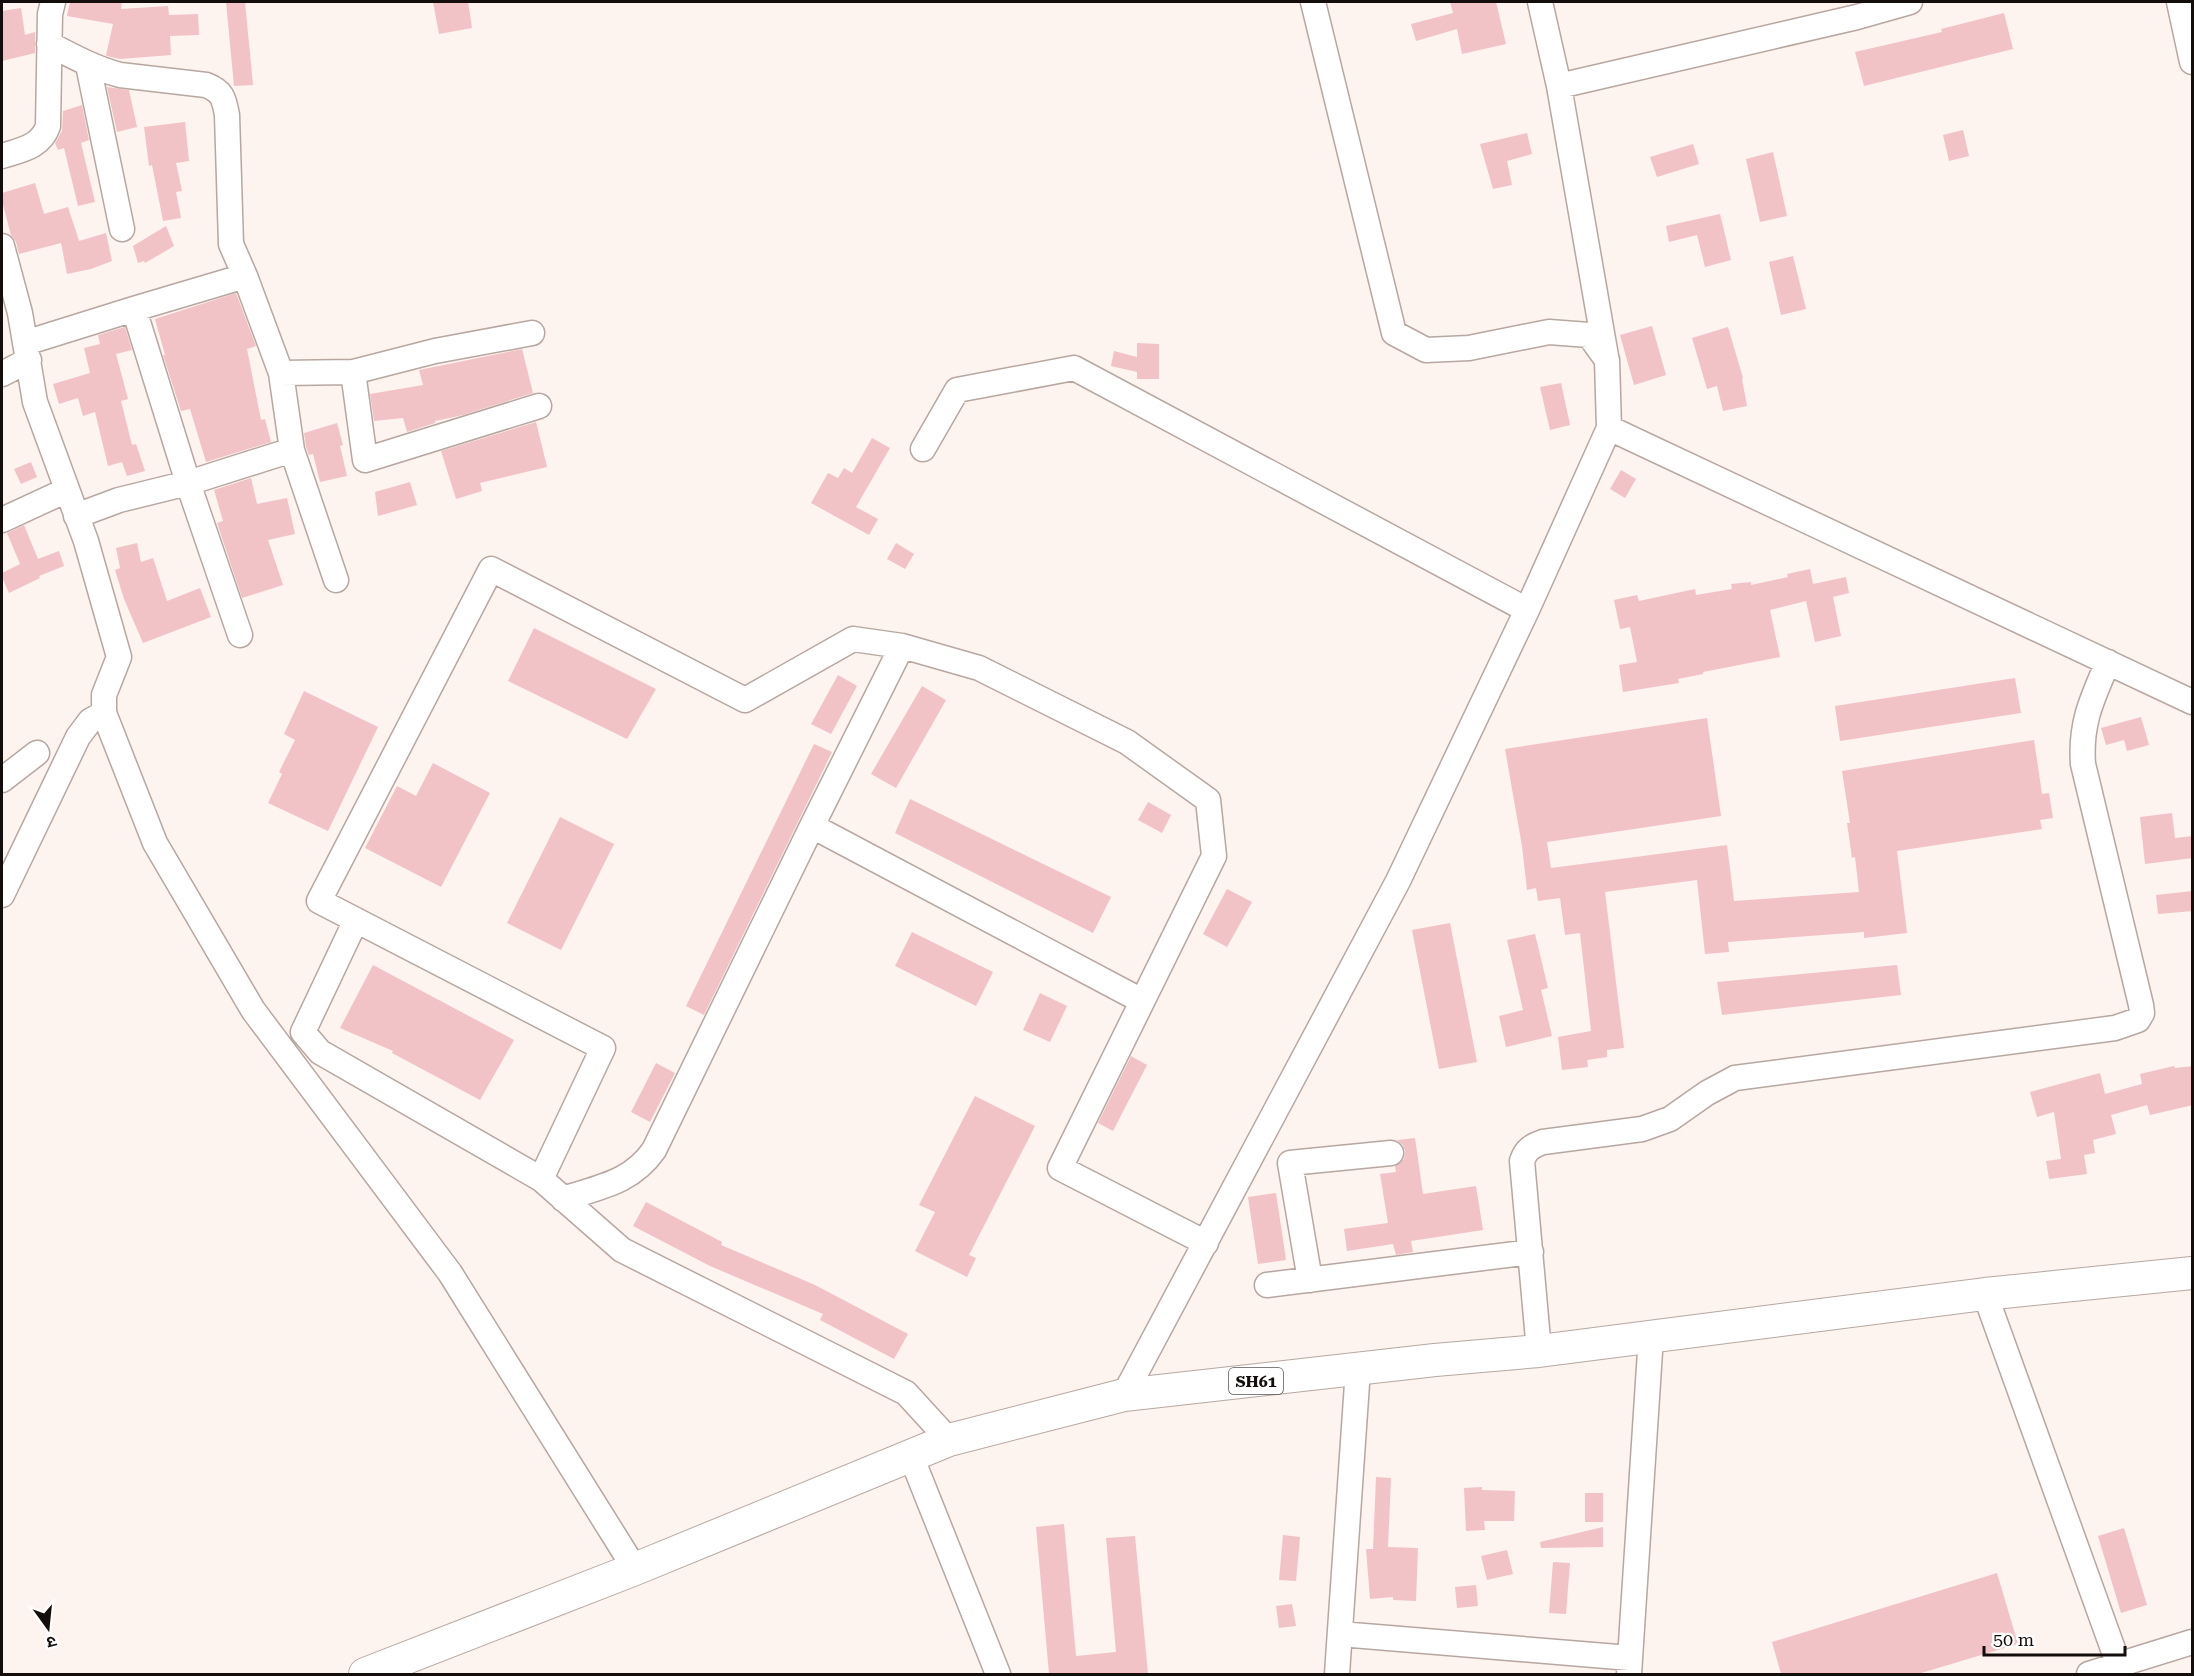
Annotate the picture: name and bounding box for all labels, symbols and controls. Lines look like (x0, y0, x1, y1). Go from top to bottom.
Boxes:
road number: SH61 (1229, 1368, 1283, 1394)
north arrow (18, 1598, 78, 1658)
scale bar (1984, 1619, 2125, 1657)
text: 50 m (1993, 1629, 2034, 1650)
text: उ (44, 1632, 59, 1653)

